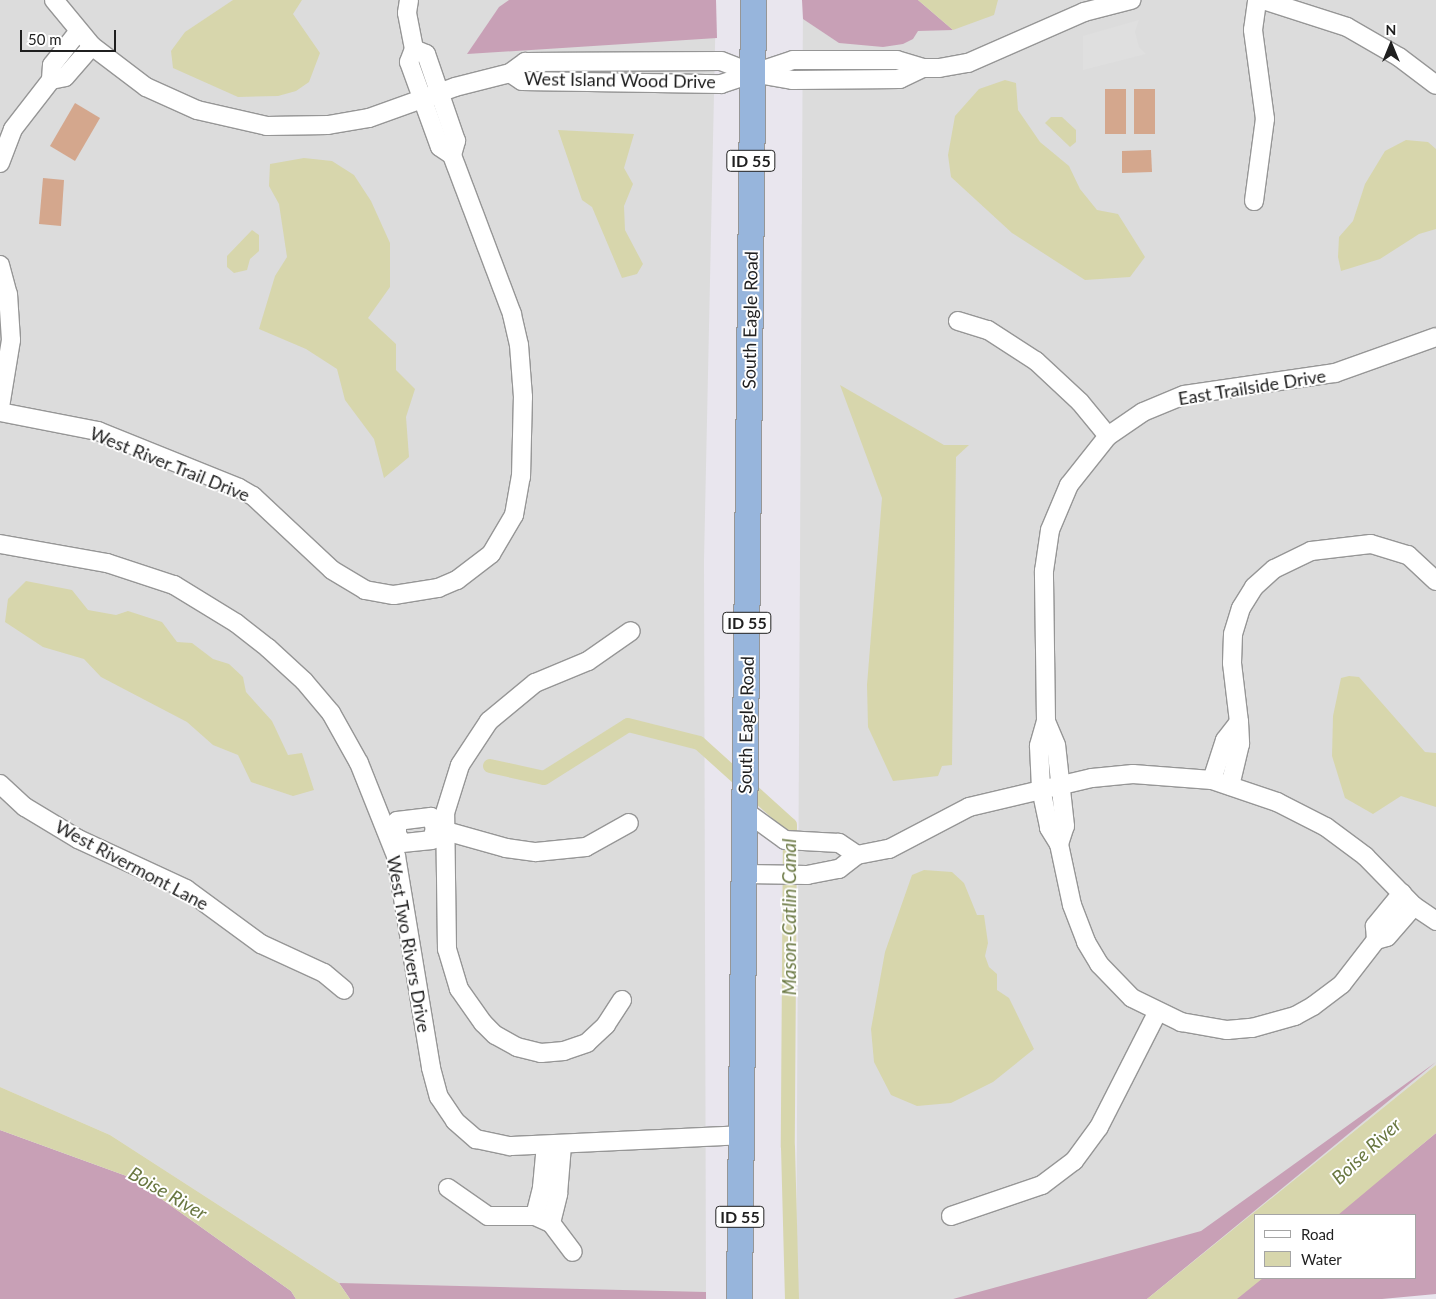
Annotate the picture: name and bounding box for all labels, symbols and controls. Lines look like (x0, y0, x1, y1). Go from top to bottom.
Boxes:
scale bar (22, 20, 119, 52)
north arrow (1366, 20, 1416, 70)
text: N (1386, 21, 1396, 38)
text: 50 m (28, 30, 62, 48)
street label: West Island Wood Drive (524, 68, 716, 92)
road number: ID 55 (726, 148, 776, 175)
street label: South Eagle Road (738, 251, 762, 389)
street label: East Trailside Drive (1176, 365, 1328, 409)
street label: West River Trail Drive (87, 422, 253, 506)
road number: ID 55 (722, 610, 772, 636)
street label: South Eagle Road (734, 656, 758, 794)
street label: West Rivermont Lane (52, 815, 212, 915)
water label: Mason-Catlin Canal (778, 839, 800, 995)
street label: West Two Rivers Drive (383, 854, 435, 1034)
water label: Boise River (1327, 1113, 1405, 1189)
water label: Boise River (125, 1162, 211, 1224)
road number: ID 55 (715, 1204, 765, 1230)
legend (1254, 1214, 1416, 1279)
text: Road (1301, 1225, 1334, 1243)
text: Water (1301, 1250, 1342, 1268)

